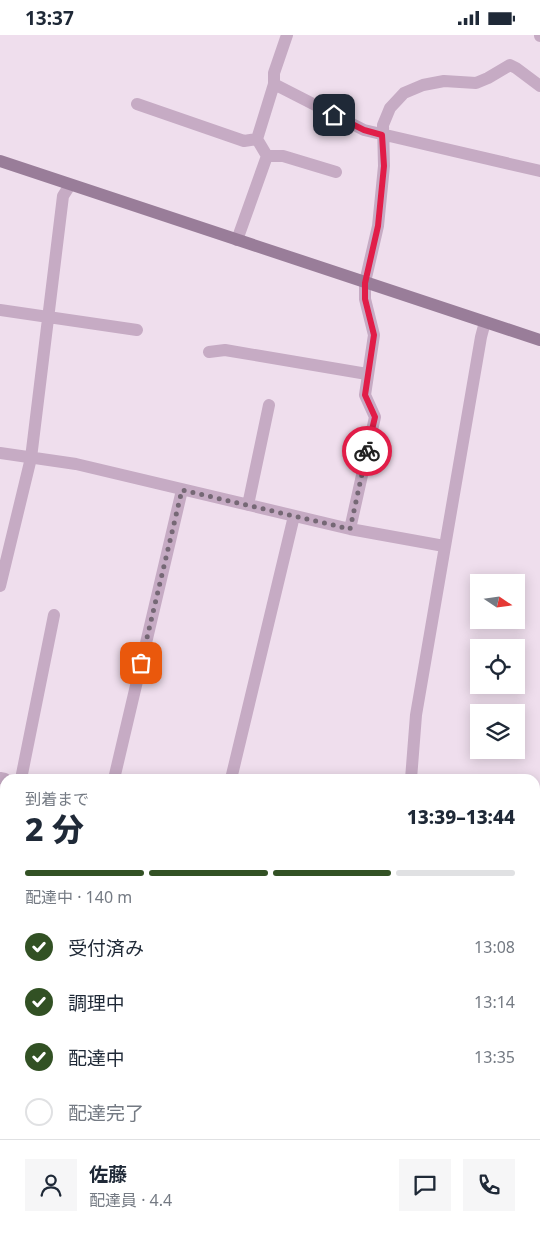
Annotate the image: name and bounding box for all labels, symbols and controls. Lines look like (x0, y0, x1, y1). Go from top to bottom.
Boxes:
text: 13:37 (25, 5, 74, 31)
pin (313, 94, 355, 136)
icon: home (320, 101, 348, 129)
courier (342, 426, 392, 476)
icon: bike (353, 437, 381, 465)
north arrow (470, 574, 525, 629)
map controls (470, 574, 525, 759)
button: locate (470, 639, 525, 694)
pin (120, 642, 162, 684)
icon: bag (127, 649, 155, 677)
button: layers (470, 704, 525, 759)
text: 到着まで (25, 788, 89, 810)
text: 13:39–13:44 (407, 804, 515, 830)
text: 2 分 (25, 807, 84, 850)
text: 配達中 · 140 m (25, 886, 132, 908)
icon: check (25, 933, 53, 961)
text: 受付済み (68, 935, 144, 961)
text: 13:08 (474, 936, 515, 958)
icon: check (25, 988, 53, 1016)
text: 調理中 (68, 990, 125, 1016)
text: 13:14 (474, 991, 515, 1013)
icon: check (25, 1043, 53, 1071)
text: 配達中 (68, 1045, 125, 1071)
text: 13:35 (474, 1046, 515, 1068)
text: 配達完了 (68, 1100, 144, 1126)
button: person (25, 1159, 77, 1211)
button: chat (399, 1159, 451, 1211)
button: phone (463, 1159, 515, 1211)
text: 佐藤 (89, 1161, 127, 1187)
text: 配達員 · 4.4 (89, 1189, 172, 1211)

